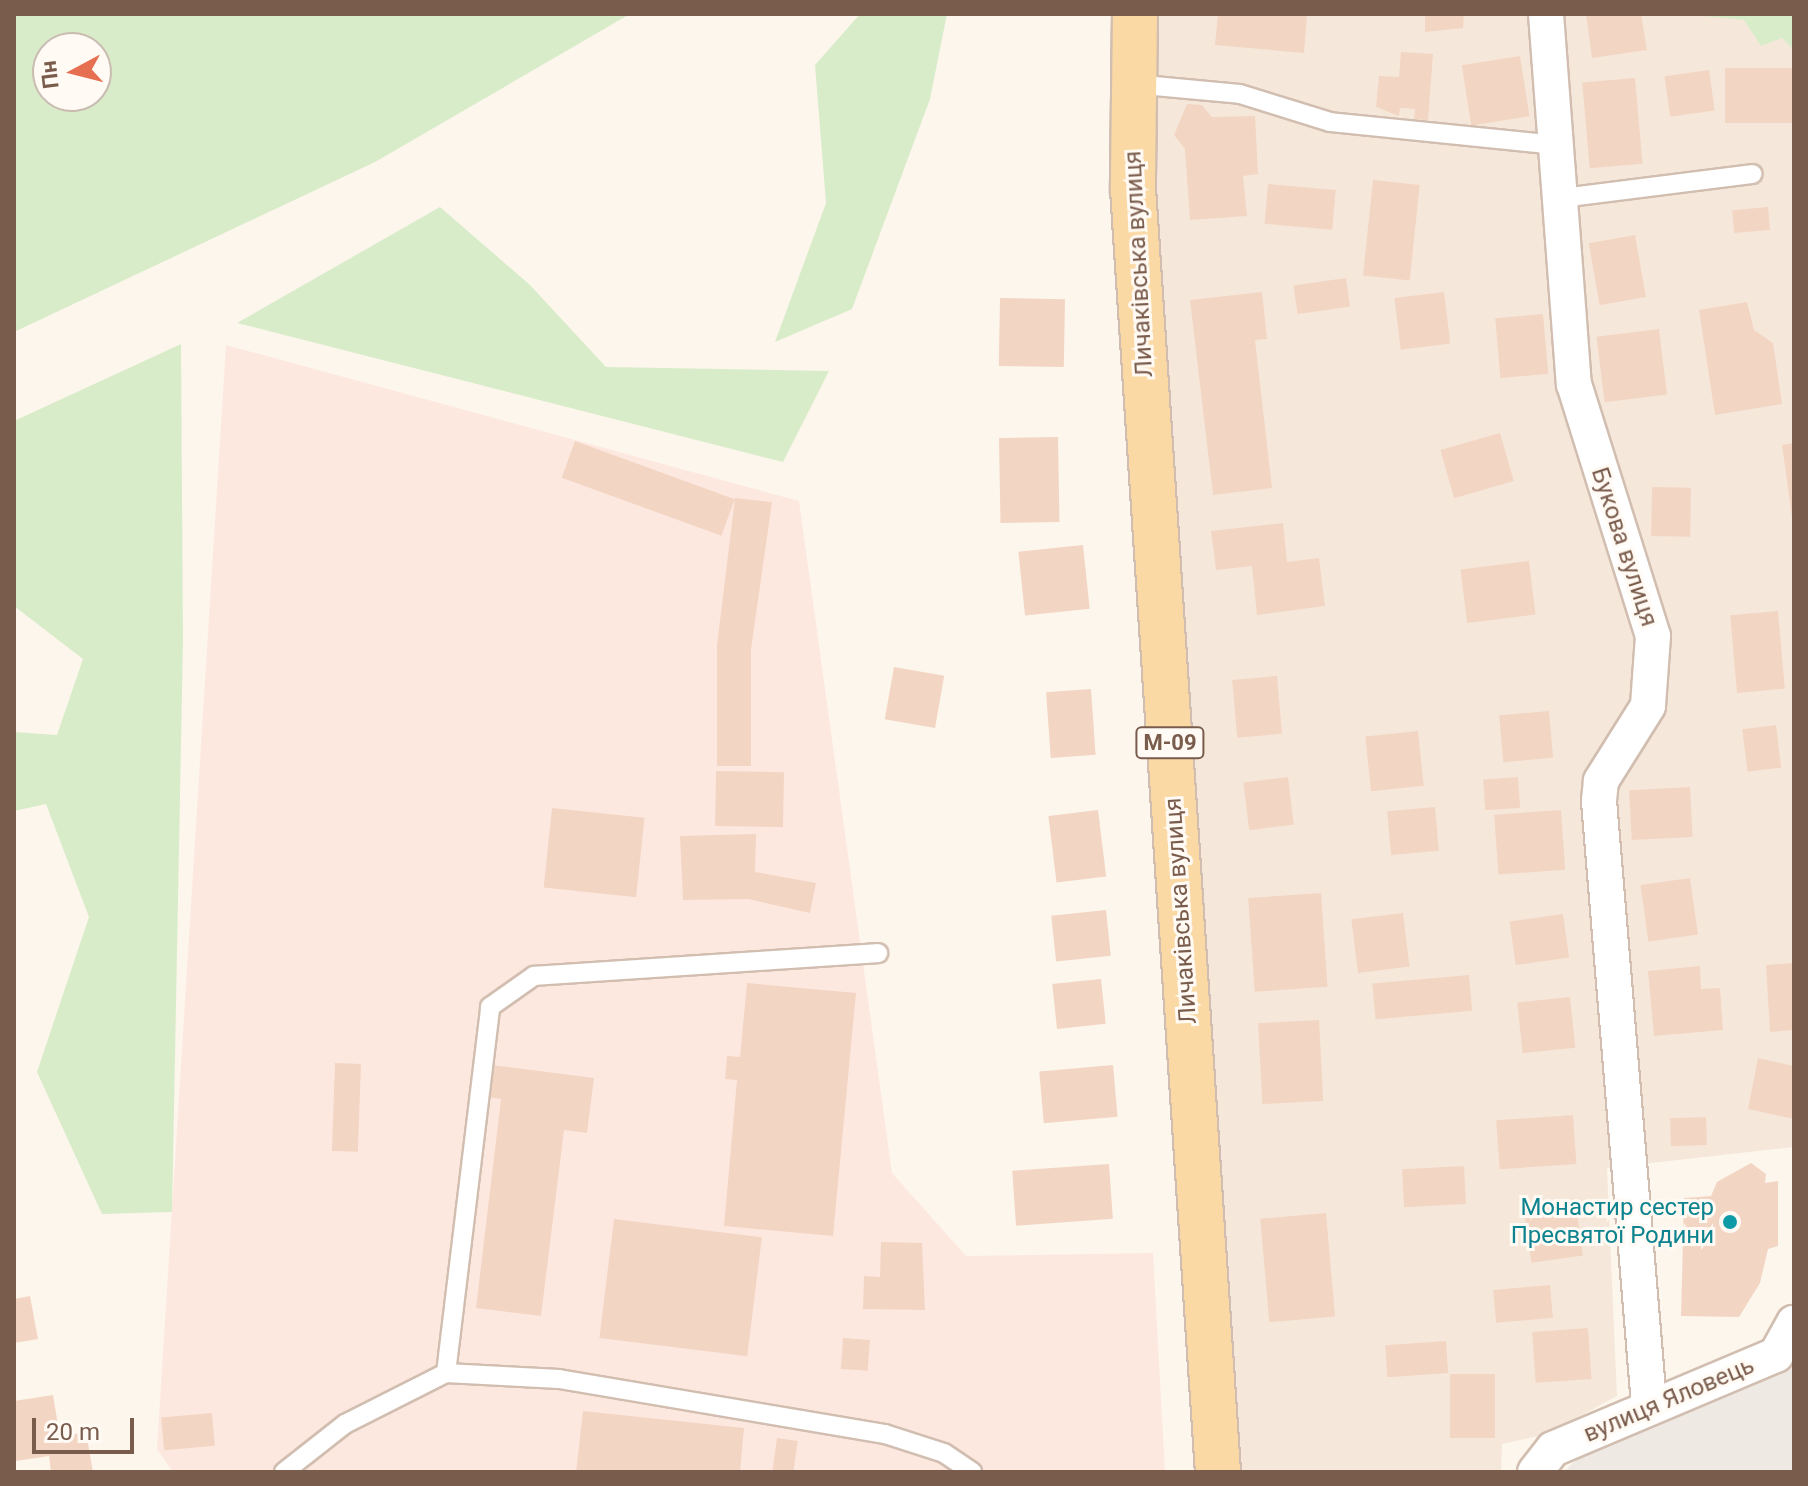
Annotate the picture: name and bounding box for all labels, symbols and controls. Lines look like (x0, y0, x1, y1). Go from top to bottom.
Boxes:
north arrow (32, 32, 112, 112)
text: Пн (36, 59, 64, 90)
street label: Личаківська вулиця (1119, 150, 1159, 378)
street label: Букова вулиця (1585, 464, 1663, 630)
road number: М-09 (1134, 725, 1206, 761)
street label: Личаківська вулиця (1159, 797, 1203, 1025)
place label: Монастир сестер Пресвятої Родини (1511, 1194, 1714, 1250)
marker: Монастир сестер Пресвятої Родини (1721, 1213, 1739, 1231)
street label: вулиця Яловець (1579, 1351, 1759, 1449)
scale bar (36, 1402, 138, 1452)
text: 20 m (46, 1418, 100, 1446)

